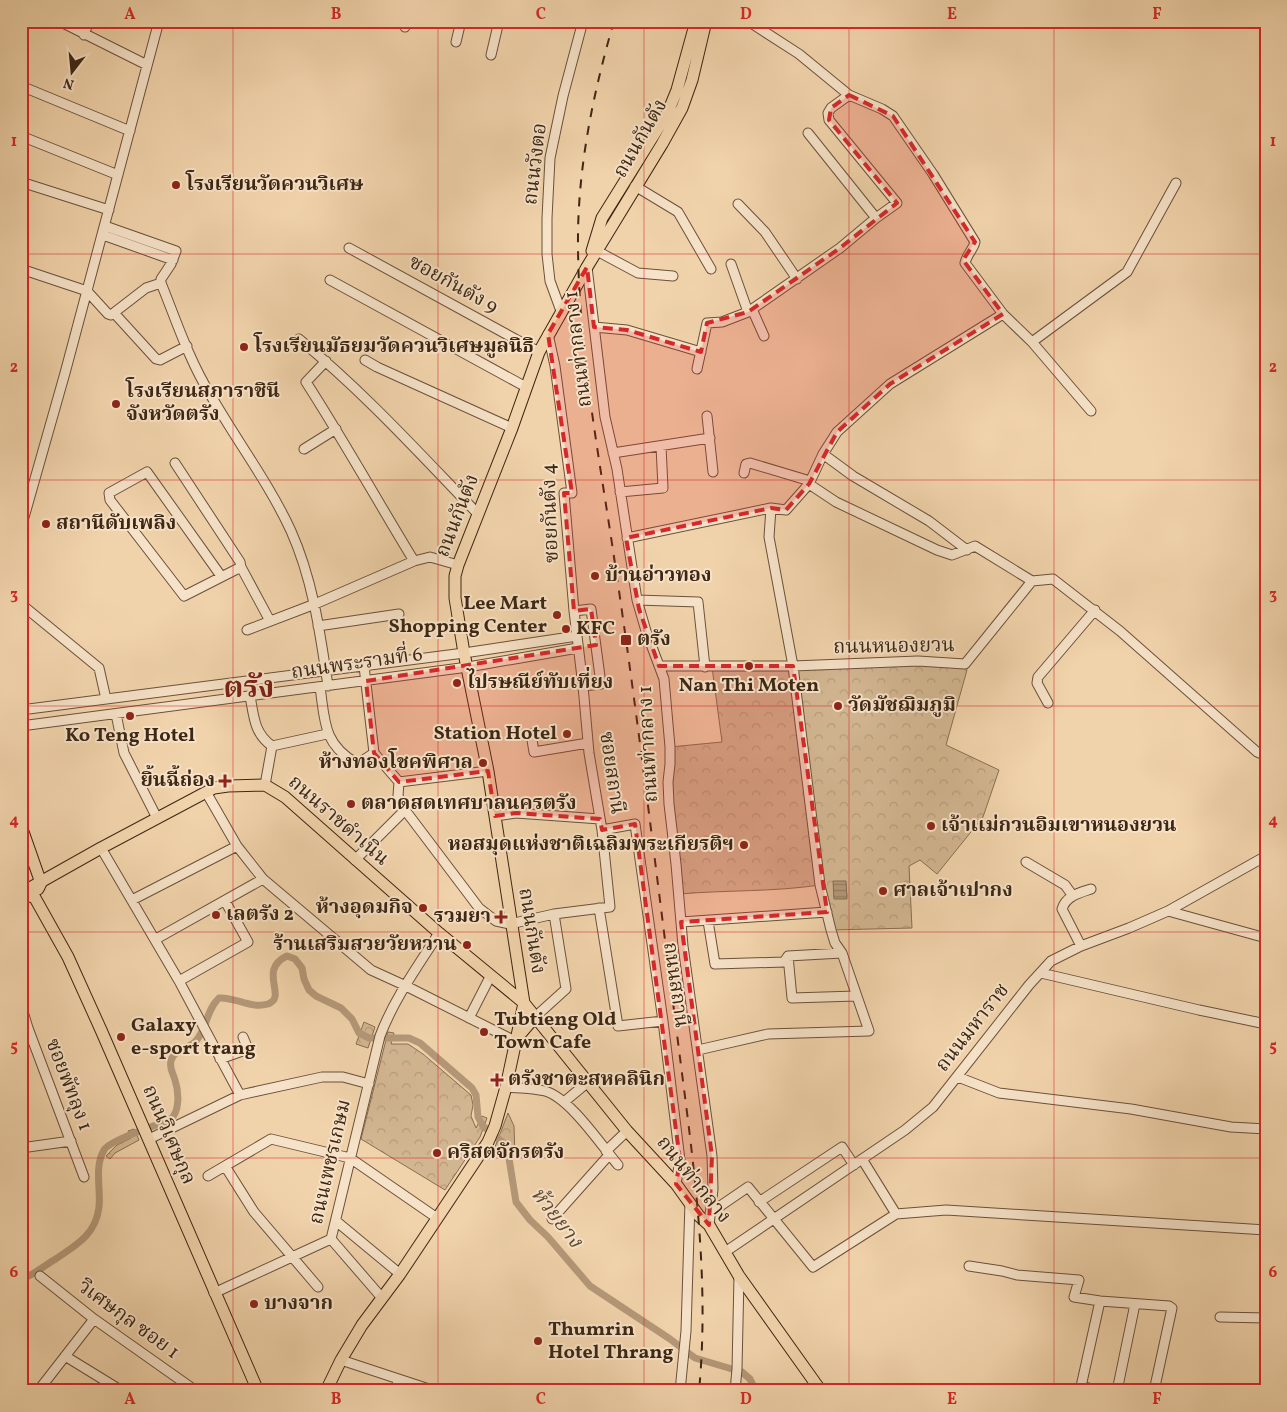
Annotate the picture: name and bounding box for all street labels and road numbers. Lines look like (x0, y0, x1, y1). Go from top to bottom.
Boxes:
street label: ถนนกันตัง (607, 94, 675, 184)
street label: ถนนวังตอ (517, 121, 555, 207)
street label: ซอยกันตัง 9 (403, 249, 503, 321)
street label: ถนนท่ากลาง 1 (558, 289, 600, 409)
street label: ซอยกันตัง 4 (535, 463, 567, 563)
street label: ถนนกันตัง (429, 470, 487, 562)
street label: ถนนหนองยวน (833, 632, 955, 662)
street label: ถนนพระรามที่ 6 (289, 638, 425, 687)
street label: ถนนท่ากลาง 1 (632, 685, 666, 803)
street label: ซอยสถานี (591, 730, 631, 816)
street label: ถนนราชดำเนิน (281, 769, 395, 873)
street label: ถนนกันตัง (510, 886, 552, 976)
street label: ถนนสถานี (655, 940, 695, 1030)
street label: ถนนมหาราช (930, 978, 1016, 1078)
street label: ซอยพัทลุง 1 (38, 1035, 98, 1135)
street label: ถนนวิเศษกุล (134, 1081, 202, 1189)
street label: ถนนเพชรเกษม (303, 1097, 359, 1227)
street label: ถนนท่ากลาง (649, 1130, 737, 1230)
street label: วิเศษกุล ซอย 1 (71, 1273, 185, 1366)

